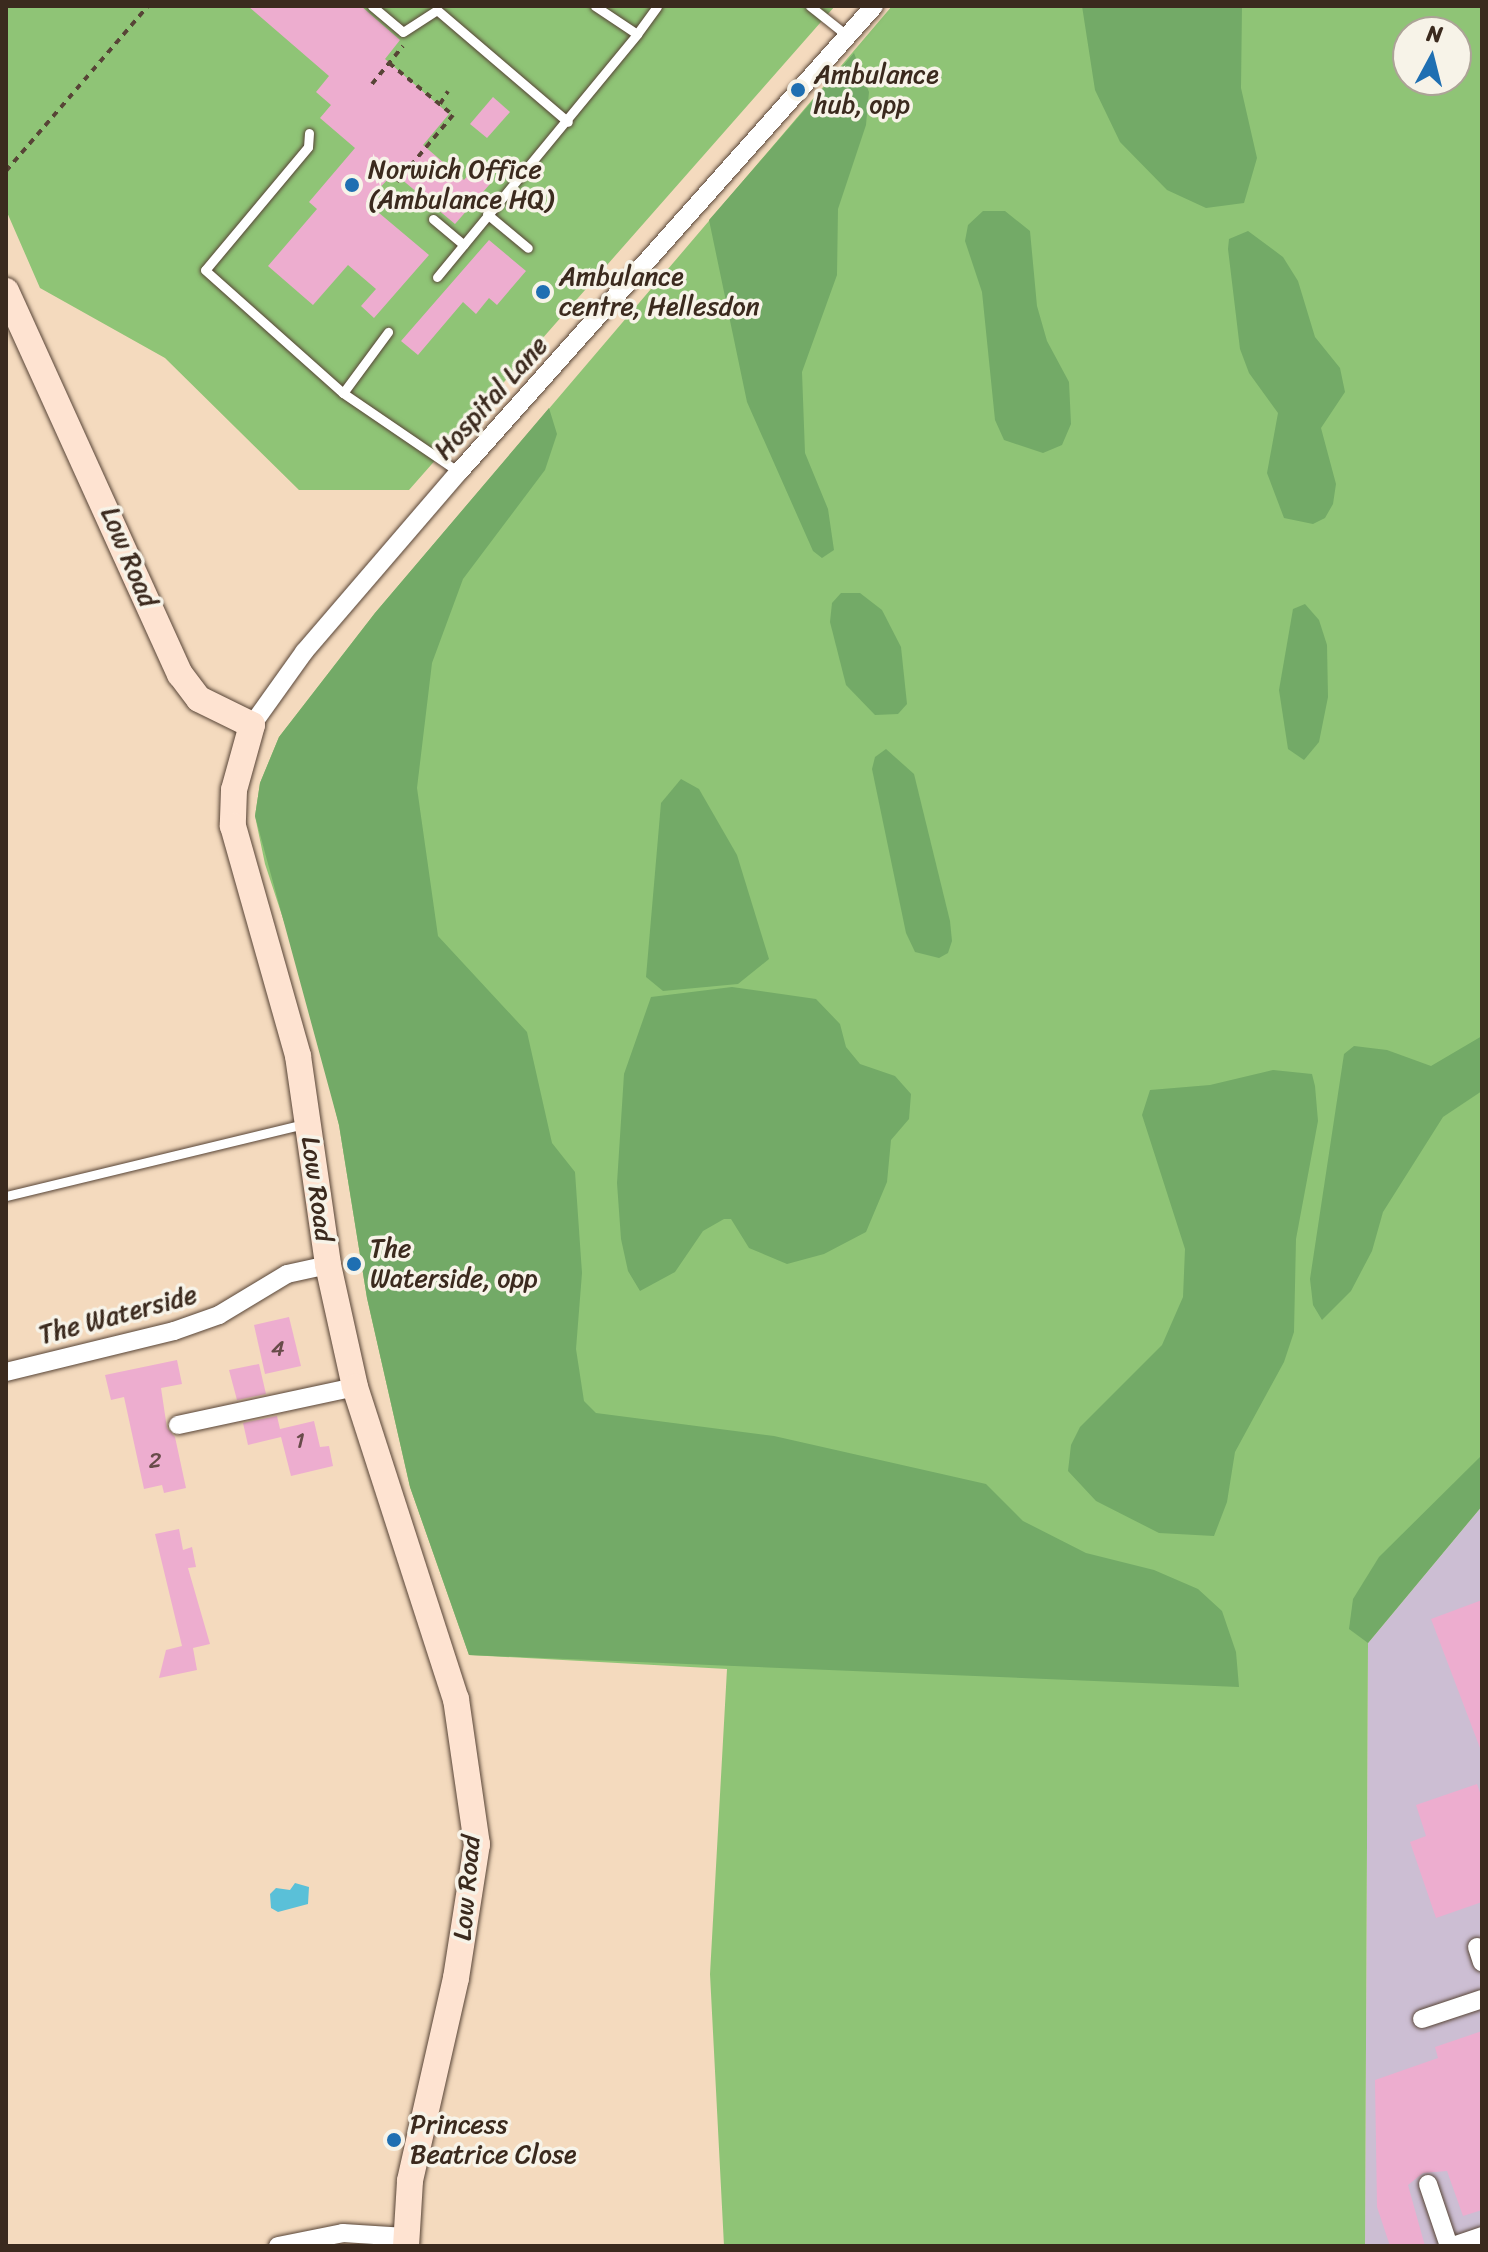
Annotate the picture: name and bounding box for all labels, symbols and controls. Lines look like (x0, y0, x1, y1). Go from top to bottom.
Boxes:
text: N (1425, 13, 1445, 54)
north arrow (1392, 16, 1472, 96)
place label: Ambulance hub, opp (814, 59, 939, 120)
marker: Ambulance hub, opp (789, 81, 807, 99)
place label: Norwich Office (Ambulance HQ) (368, 154, 553, 216)
marker: Norwich Office (Ambulance HQ) (343, 176, 361, 194)
place label: Ambulance centre, Hellesdon (559, 261, 759, 322)
marker: Ambulance centre, Hellesdon (534, 283, 552, 301)
street label: Hospital Lane (428, 330, 554, 466)
street label: Low Road (94, 502, 164, 612)
street label: Low Road (294, 1134, 340, 1244)
place label: The Waterside, opp (370, 1233, 538, 1294)
marker: The Waterside, opp (345, 1255, 363, 1273)
street label: The Waterside (36, 1279, 200, 1351)
house number: 4 (271, 1336, 285, 1362)
house number: 1 (295, 1428, 305, 1454)
house number: 2 (149, 1448, 161, 1474)
street label: Low Road (447, 1834, 487, 1942)
place label: Princess Beatrice Close (410, 2109, 577, 2170)
marker: Princess Beatrice Close (385, 2131, 403, 2149)

